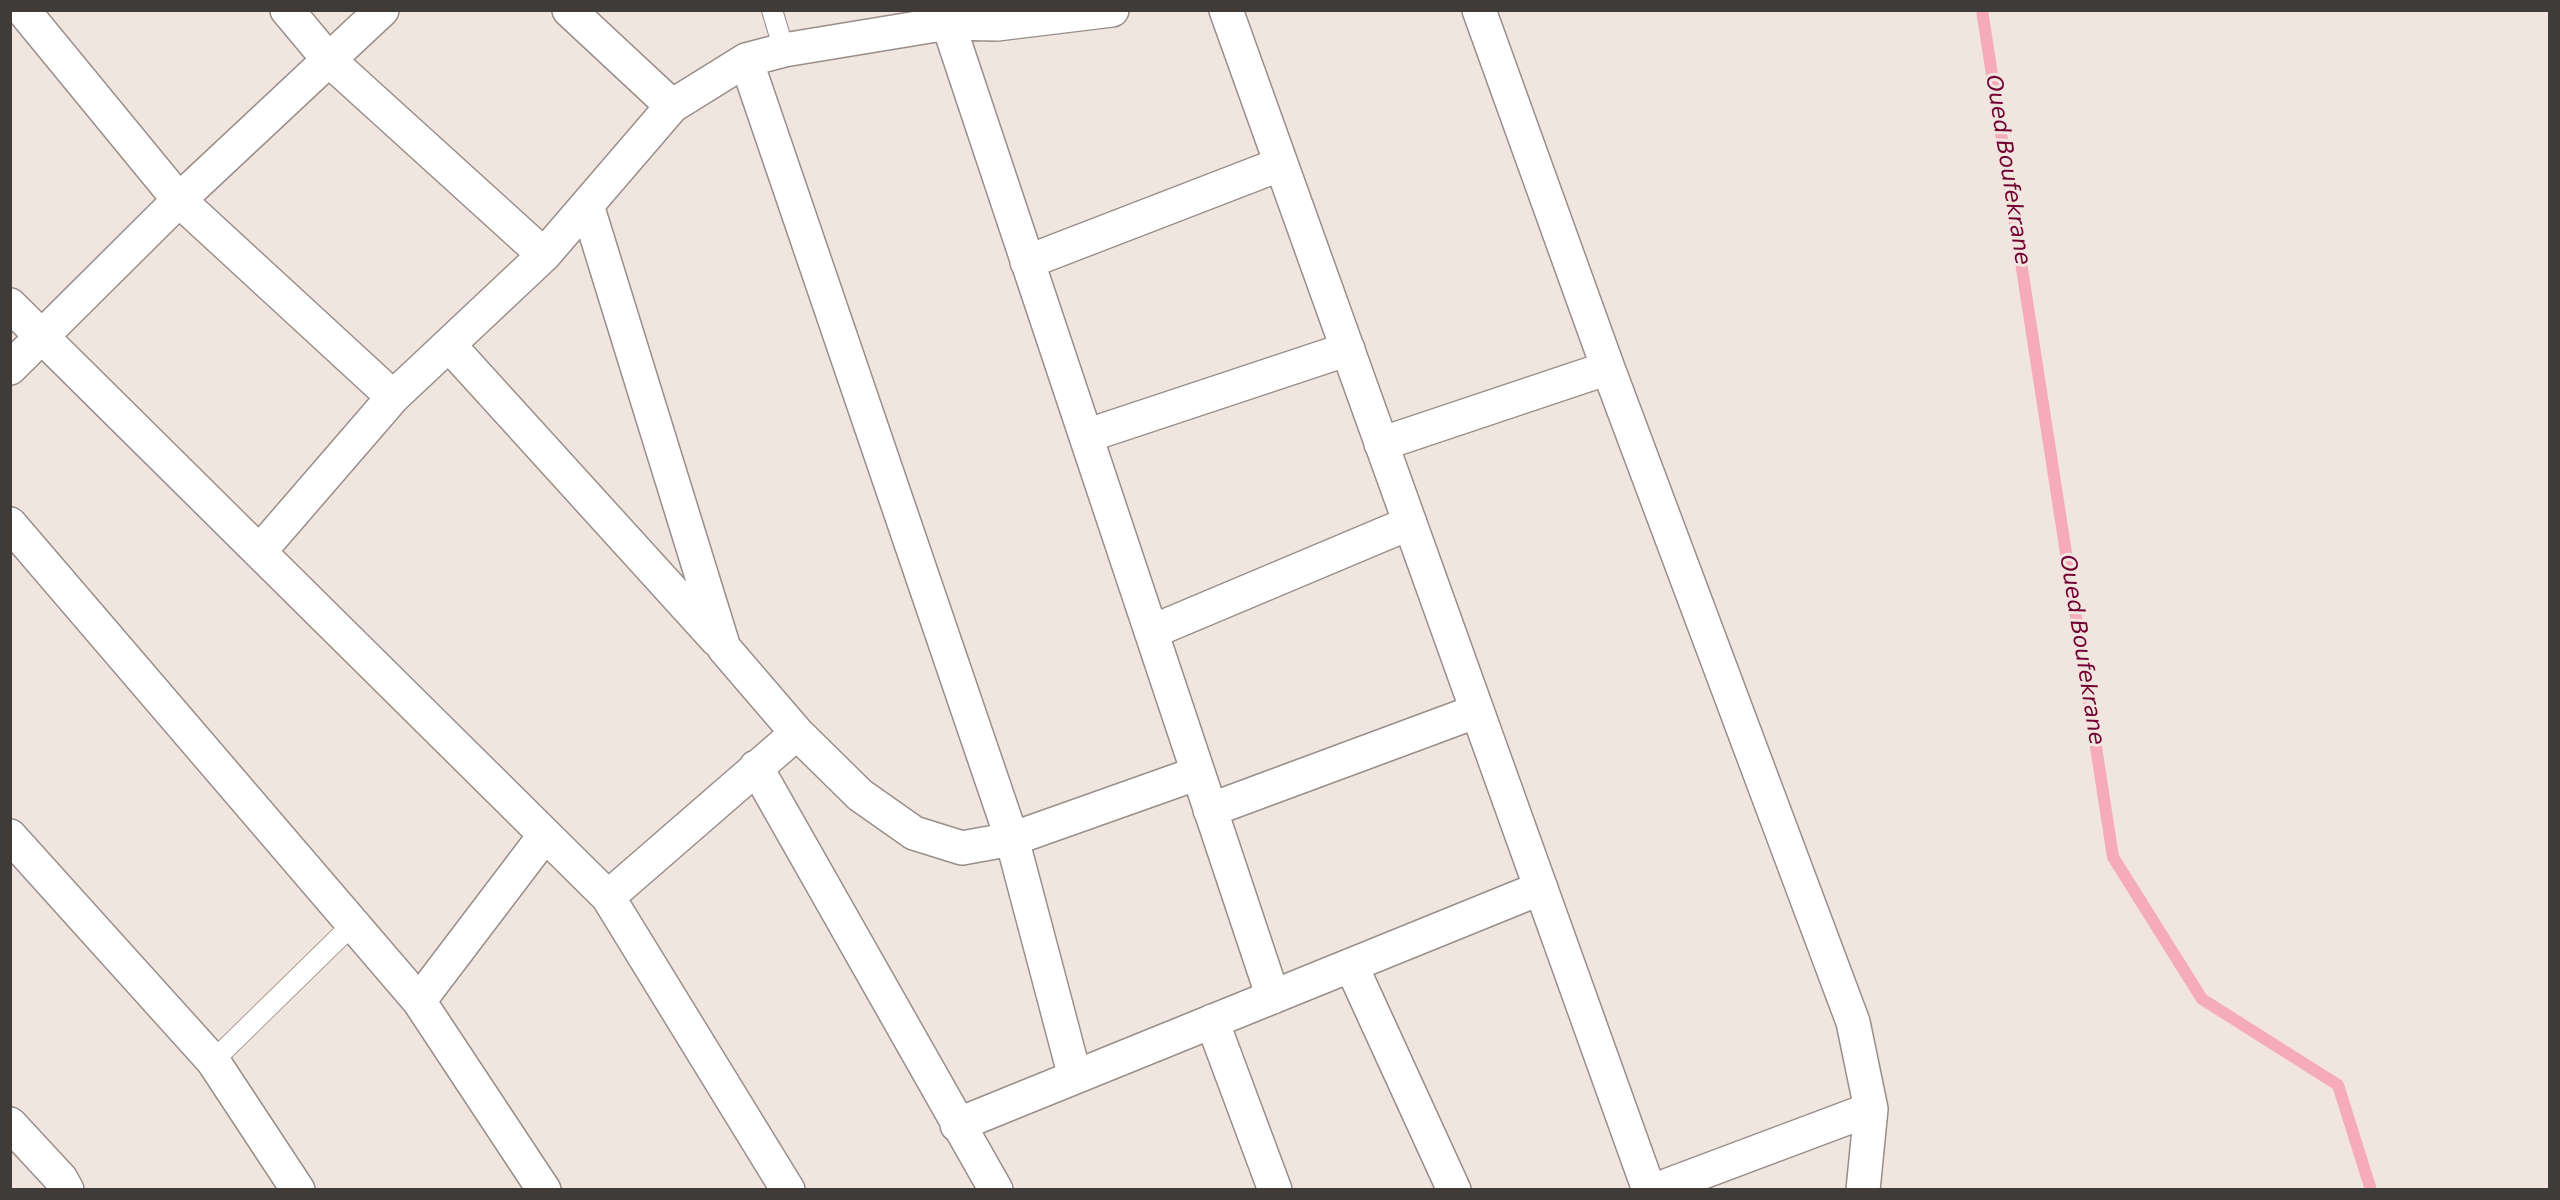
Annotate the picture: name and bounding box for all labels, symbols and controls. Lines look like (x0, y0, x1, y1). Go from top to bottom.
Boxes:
water label: Oued Boufekrane (1979, 73, 2035, 267)
water label: Oued Boufekrane (2053, 553, 2109, 747)

